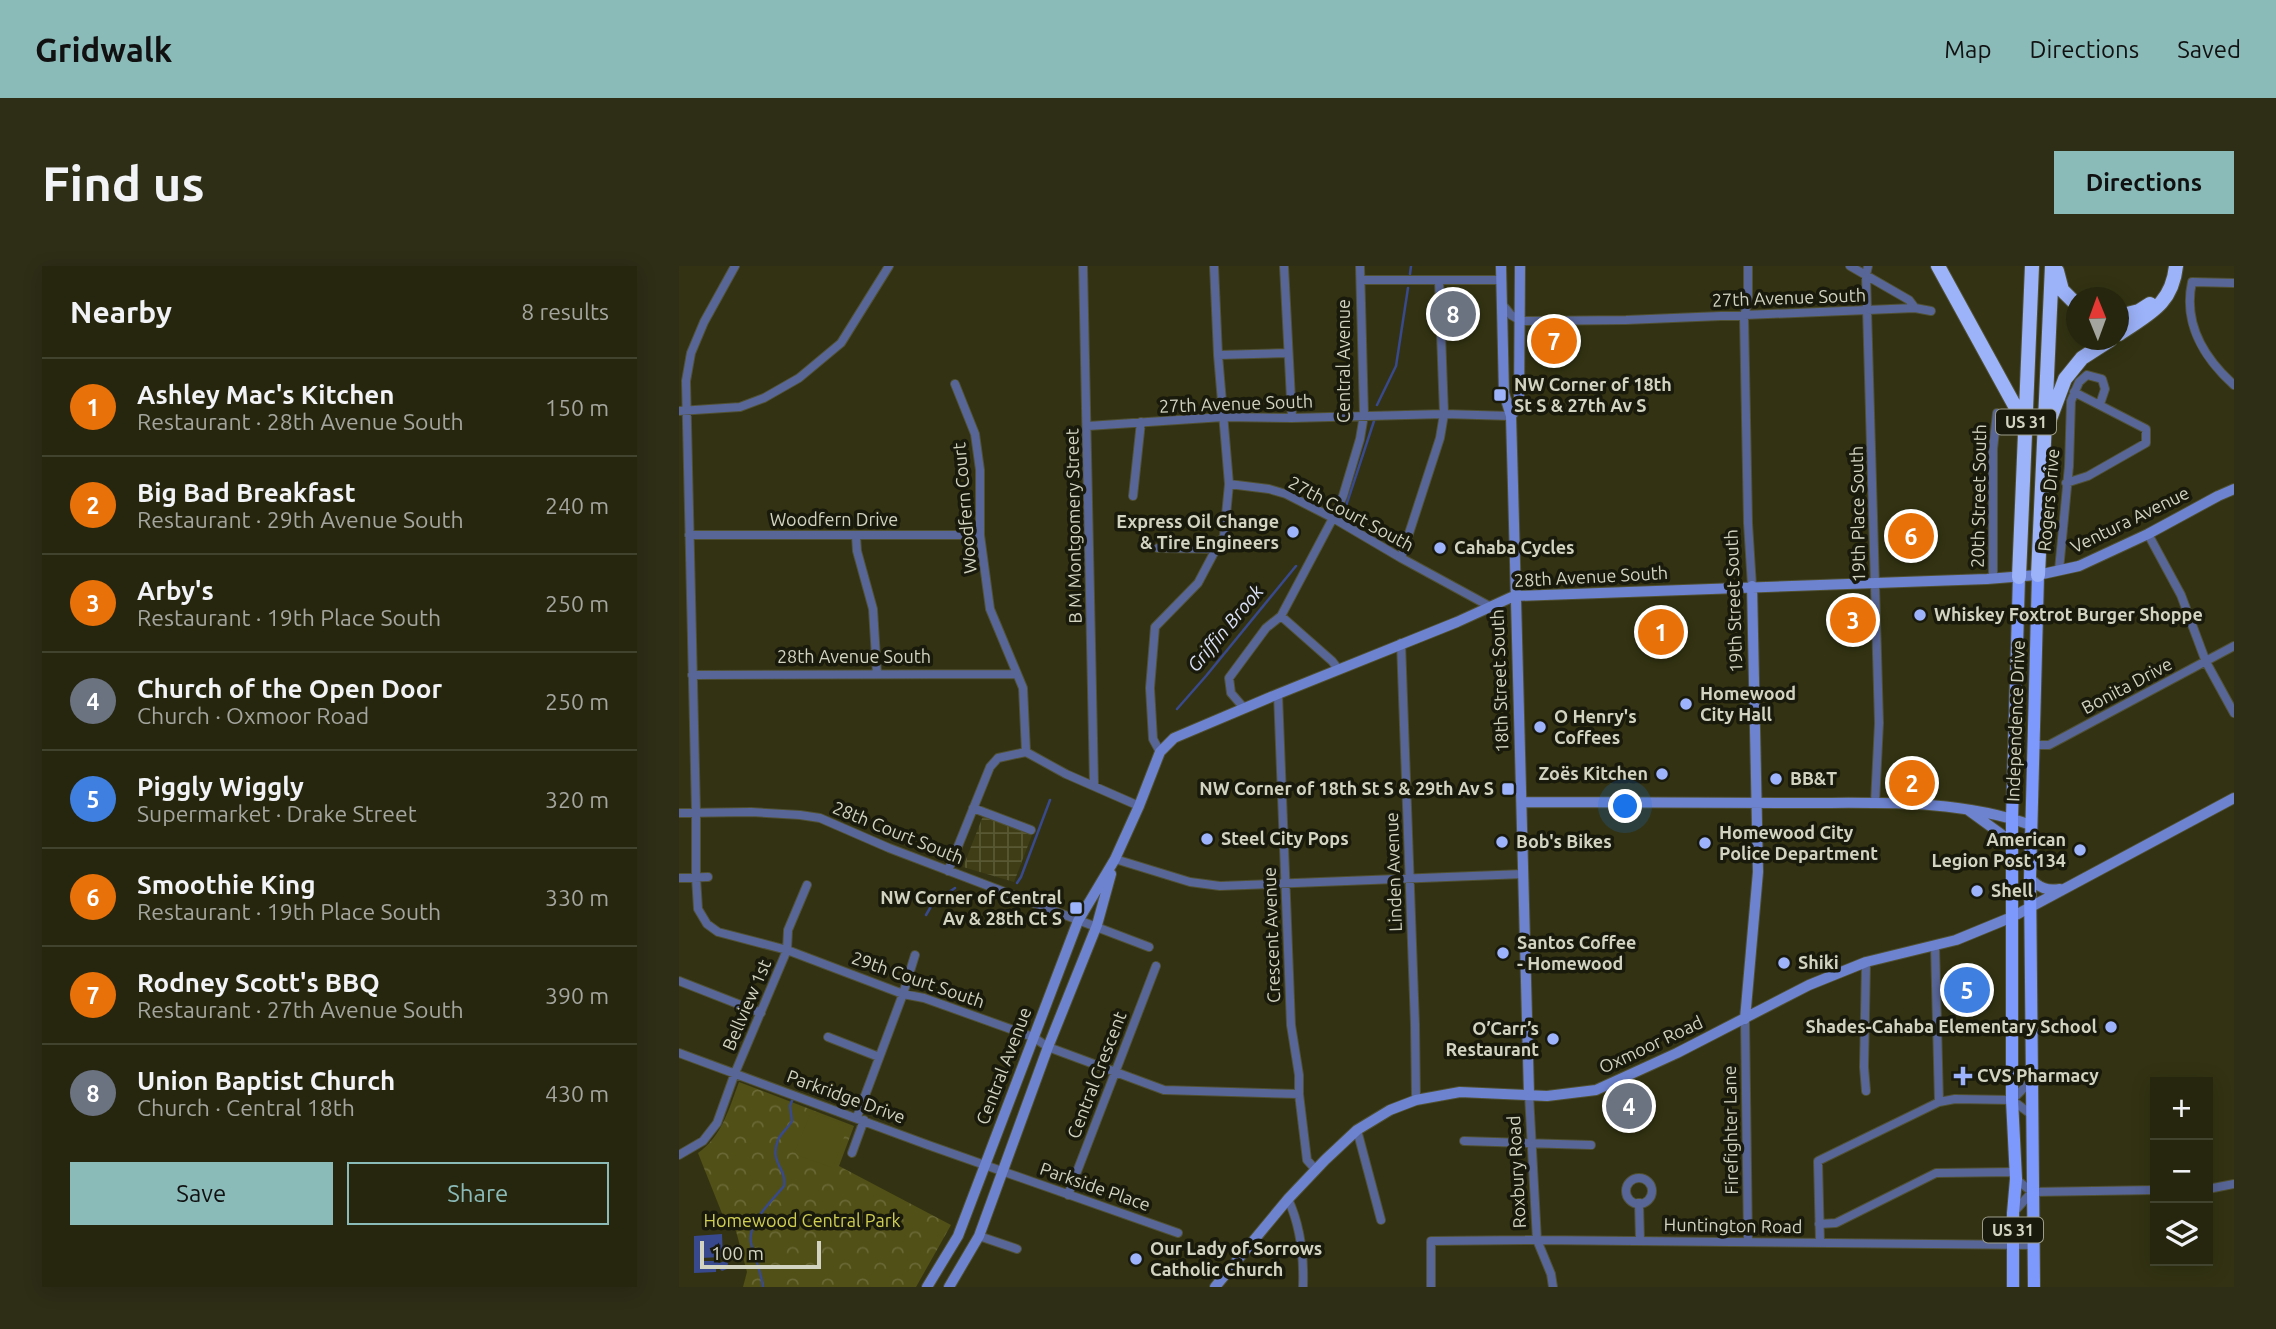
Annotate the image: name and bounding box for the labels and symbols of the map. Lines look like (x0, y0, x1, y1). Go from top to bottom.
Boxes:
street label: 27th Avenue South (1712, 284, 1866, 310)
north arrow (2066, 287, 2129, 350)
pin: 8 (1430, 288, 1476, 340)
street label: Central Avenue (1333, 299, 1353, 423)
pin: 7 (1531, 315, 1577, 367)
place label: NW Corner of 18th St S & 27th Av S (1514, 374, 1672, 415)
marker: NW Corner of 18th St S & 27th Av S (1492, 387, 1508, 403)
street label: 27th Avenue South (1159, 390, 1313, 416)
road number: US 31 (1996, 410, 2056, 434)
street label: 20th Street South (1967, 424, 1989, 568)
street label: B M Montgomery Street (1061, 428, 1085, 624)
street label: Woodfern Court (948, 442, 980, 575)
street label: 19th Place South (1846, 446, 1868, 582)
street label: Rogers Drive (2034, 448, 2062, 552)
street label: 27th Court South (1285, 472, 1418, 555)
street label: Ventura Avenue (2067, 482, 2192, 556)
street label: Woodfern Drive (770, 509, 898, 529)
pin: 6 (1888, 510, 1934, 562)
place label: Express Oil Change & Tire Engineers (1116, 511, 1279, 552)
marker: Express Oil Change & Tire Engineers (1285, 524, 1301, 540)
street label: 19th Street South (1720, 529, 1746, 673)
place label: Cahaba Cycles (1454, 537, 1575, 557)
marker: Cahaba Cycles (1432, 540, 1448, 556)
street label: 28th Avenue South (1513, 562, 1668, 590)
water label: Griffin Brook (1182, 580, 1268, 676)
pin: 3 (1830, 594, 1876, 646)
place label: Whiskey Foxtrot Burger Shoppe (1934, 604, 2203, 624)
pin: 1 (1638, 606, 1684, 658)
marker: Whiskey Foxtrot Burger Shoppe (1912, 607, 1928, 623)
street label: 18th Street South (1486, 609, 1512, 753)
street label: Independence Drive (2002, 640, 2028, 802)
street label: 28th Avenue South (777, 646, 931, 666)
street label: Bonita Drive (2078, 653, 2175, 717)
place label: Homewood City Hall (1700, 683, 1796, 724)
marker: Homewood City Hall (1678, 696, 1694, 712)
place label: O Henry's Coffees (1554, 706, 1637, 747)
marker: O Henry's Coffees (1532, 719, 1548, 735)
pin: 2 (1889, 757, 1935, 809)
place label: Zoës Kitchen (1538, 763, 1648, 783)
marker: Zoës Kitchen (1654, 766, 1670, 782)
place label: BB&T (1790, 768, 1837, 788)
marker: BB&T (1768, 771, 1784, 787)
place label: NW Corner of 18th St S & 29th Av S (1199, 778, 1494, 798)
marker: NW Corner of 18th St S & 29th Av S (1500, 781, 1516, 797)
your location (1608, 789, 1642, 823)
street label: 28th Court South (830, 797, 967, 867)
street label: Linden Avenue (1381, 812, 1405, 932)
place label: Homewood City Police Department (1719, 822, 1878, 863)
place label: Steel City Pops (1221, 828, 1349, 848)
place label: American Legion Post 134 (1932, 829, 2066, 870)
marker: Steel City Pops (1199, 831, 1215, 847)
place label: Bob's Bikes (1516, 831, 1612, 851)
marker: Bob's Bikes (1494, 834, 1510, 850)
marker: Homewood City Police Department (1697, 835, 1713, 851)
marker: American Legion Post 134 (2072, 842, 2088, 858)
street label: Crescent Avenue (1259, 867, 1283, 1003)
place label: Shell (1991, 880, 2034, 900)
marker: Shell (1969, 883, 1985, 899)
place label: NW Corner of Central Av & 28th Ct S (880, 887, 1063, 928)
marker: NW Corner of Central Av & 28th Ct S (1068, 900, 1084, 916)
place label: Santos Coffee - Homewood (1517, 932, 1636, 973)
marker: Santos Coffee - Homewood (1495, 945, 1511, 961)
street label: 29th Court South (849, 947, 987, 1011)
place label: Shiki (1798, 952, 1839, 972)
marker: Shiki (1776, 955, 1792, 971)
street label: Bellview 1st (718, 956, 774, 1053)
pin: 5 (1944, 964, 1990, 1016)
street label: Central Avenue (972, 1004, 1035, 1127)
street label: Central Crescent (1063, 1008, 1129, 1141)
street label: Oxmoor Road (1596, 1011, 1706, 1077)
place label: Shades-Cahaba Elementary School (1805, 1016, 2098, 1036)
place label: O’Carr’s Restaurant (1446, 1018, 1539, 1059)
marker: Shades-Cahaba Elementary School (2103, 1019, 2119, 1035)
marker: O’Carr’s Restaurant (1545, 1031, 1561, 1047)
street label: Parkridge Drive (784, 1065, 908, 1127)
street label: Firefighter Lane (1719, 1065, 1741, 1195)
place label: CVS Pharmacy (1977, 1065, 2099, 1085)
marker: CVS Pharmacy (1955, 1068, 1971, 1084)
pin: 4 (1606, 1080, 1652, 1132)
street label: Roxbury Road (1503, 1115, 1529, 1229)
street label: Parkside Place (1037, 1158, 1153, 1214)
park label: Homewood Central Park (703, 1210, 901, 1230)
street label: Huntington Road (1664, 1214, 1803, 1236)
road number: US 31 (1983, 1218, 2043, 1242)
scale bar (700, 1238, 821, 1270)
place label: Our Lady of Sorrows Catholic Church (1150, 1238, 1322, 1279)
marker: Our Lady of Sorrows Catholic Church (1128, 1251, 1144, 1267)

